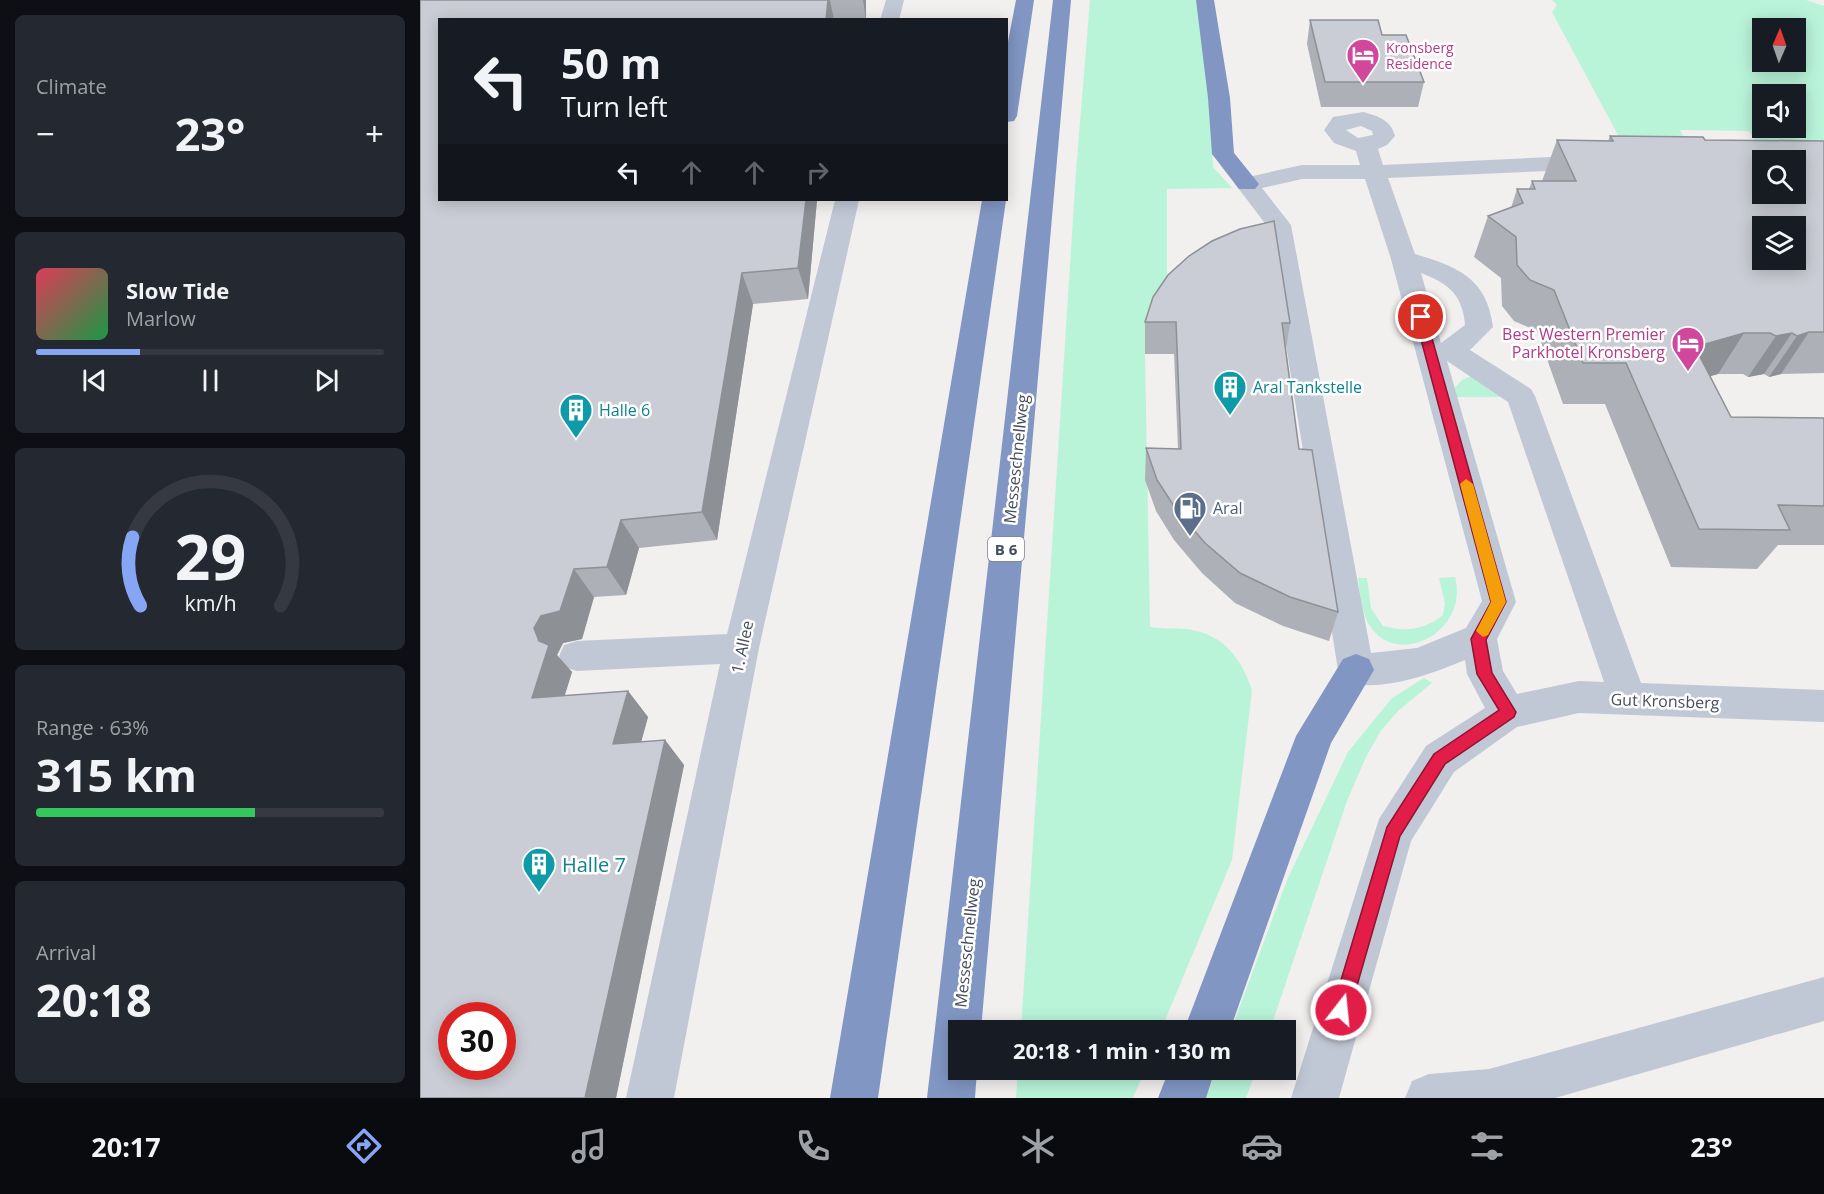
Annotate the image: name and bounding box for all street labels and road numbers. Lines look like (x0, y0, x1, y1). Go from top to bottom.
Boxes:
street label: Messeschnellweg (998, 393, 1034, 525)
road number: B 6 (988, 537, 1024, 561)
street label: 1. Allee (726, 618, 758, 676)
street label: Gut Kronsberg (1610, 688, 1720, 714)
street label: Messeschnellweg (949, 877, 985, 1009)

